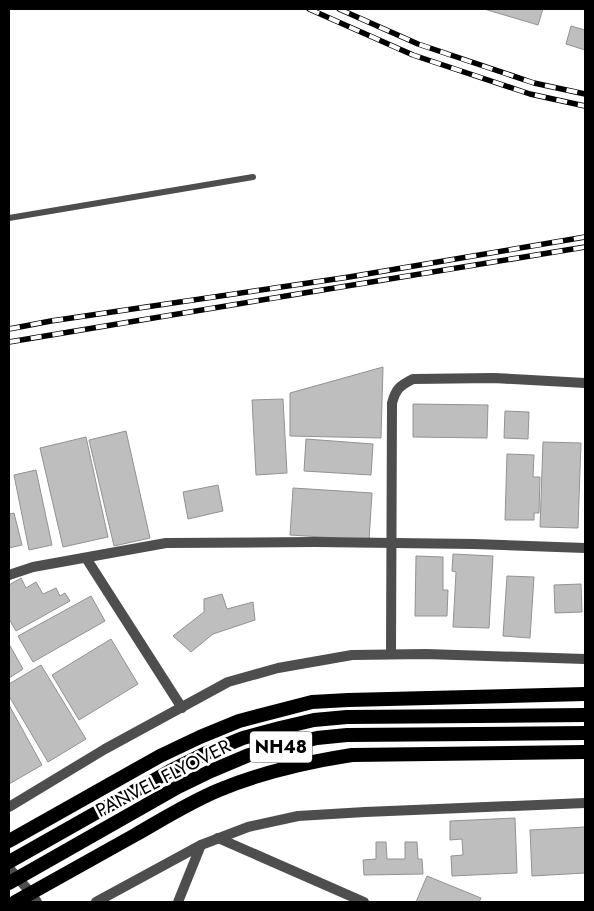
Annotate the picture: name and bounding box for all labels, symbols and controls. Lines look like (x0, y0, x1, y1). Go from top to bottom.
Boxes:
street label: PANVEL FLYOVER (91, 732, 235, 824)
road number: NH48 (250, 732, 312, 762)

